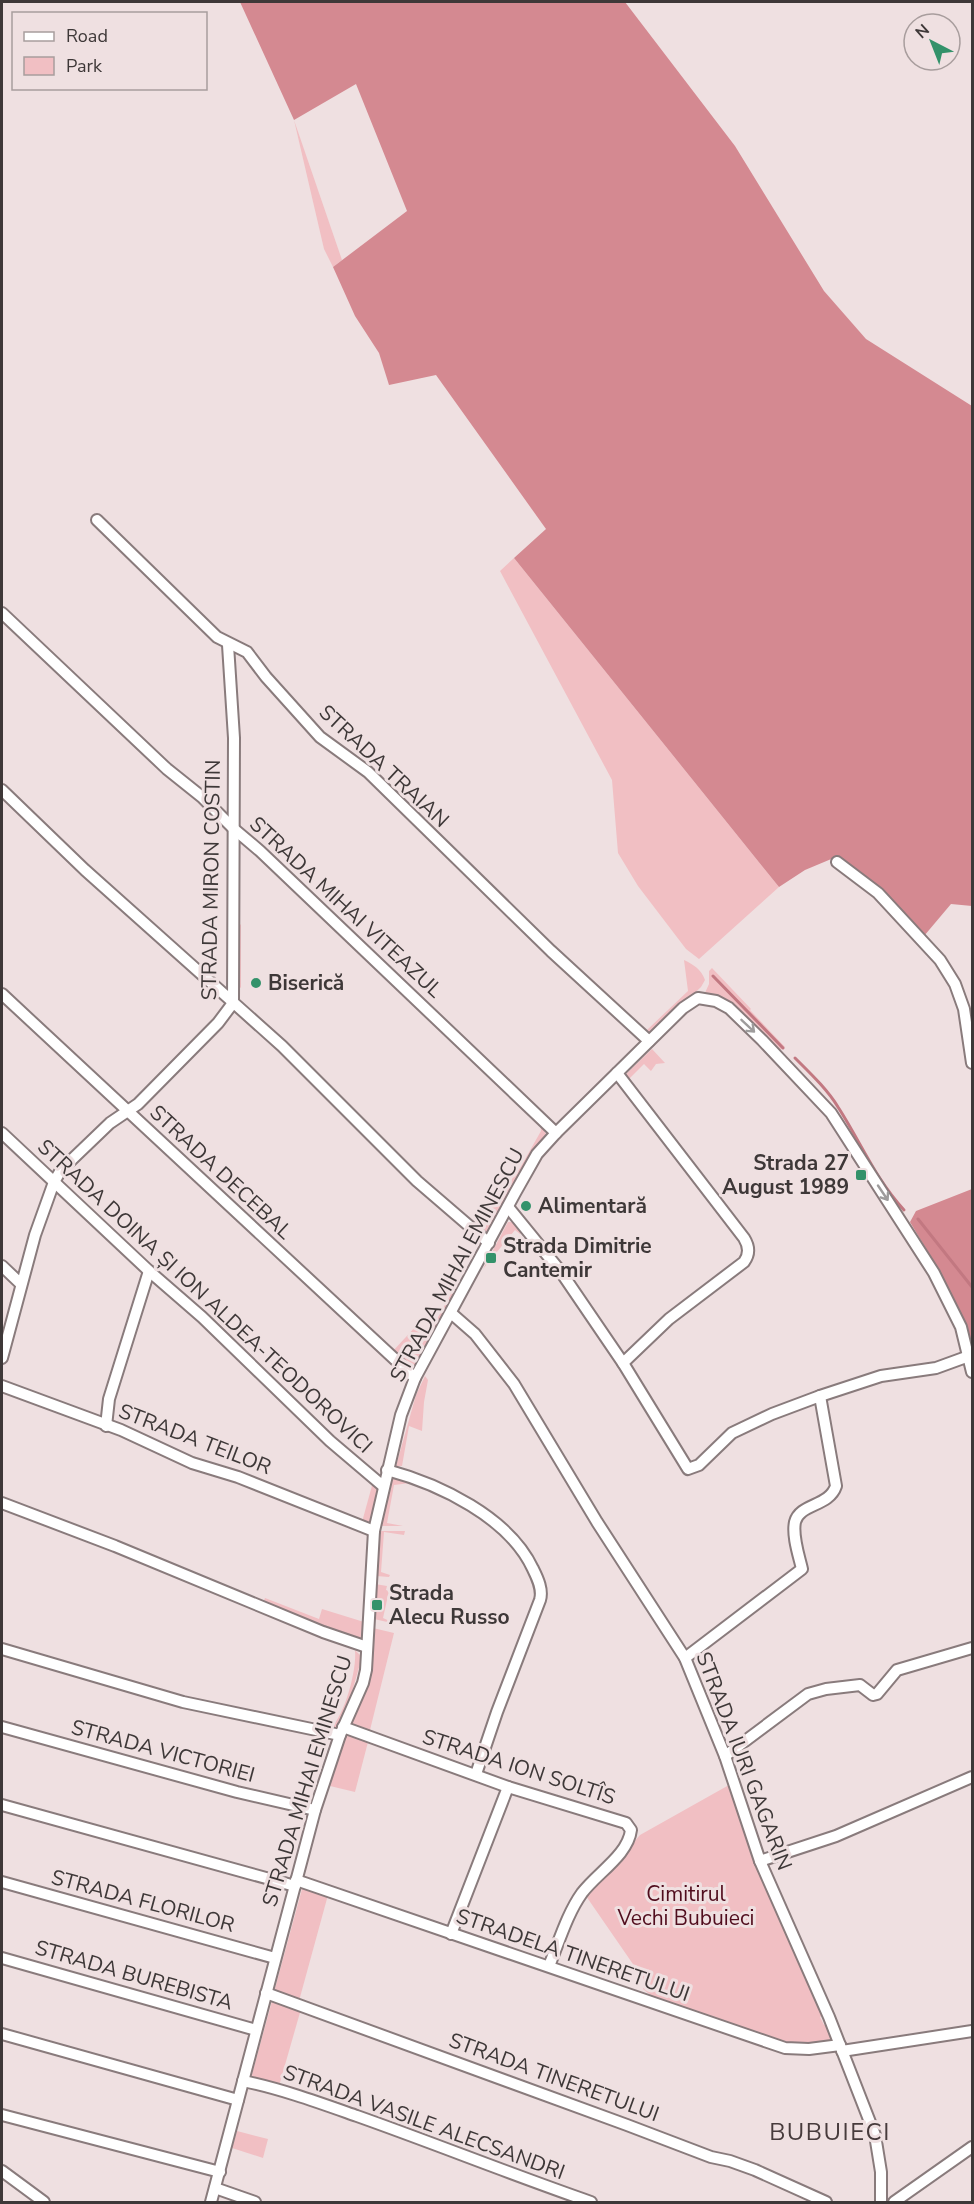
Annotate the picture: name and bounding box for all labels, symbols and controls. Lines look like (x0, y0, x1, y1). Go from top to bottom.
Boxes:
legend (12, 12, 207, 90)
north arrow (902, 12, 962, 72)
text: N (911, 19, 934, 44)
text: Road (66, 24, 108, 48)
text: Park (66, 54, 103, 78)
street label: STRADA TRAIAN (313, 698, 455, 834)
street label: STRADA MIRON COSTIN (195, 759, 227, 1001)
street label: STRADA MIHAI VITEAZUL (243, 810, 449, 1004)
place label: Biserică (268, 969, 344, 997)
marker: Biserică (249, 976, 263, 990)
one-way arrow (740, 1019, 755, 1033)
street label: STRADA DECEBAL (144, 1099, 299, 1246)
street label: STRADA DOINA ȘI ION ALDEA-TEODOROVICI (31, 1133, 379, 1459)
street label: STRADA MIHAI EMINESCU (383, 1143, 531, 1387)
place label: Strada 27 August 1989 (722, 1149, 849, 1201)
marker: Strada 27 August 1989 (854, 1168, 868, 1182)
one-way arrow (877, 1184, 889, 1201)
place label: Alimentară (538, 1192, 647, 1220)
marker: Alimentară (519, 1199, 533, 1213)
place label: Strada Dimitrie Cantemir (503, 1232, 652, 1284)
marker: Strada Dimitrie Cantemir (484, 1251, 498, 1265)
street label: STRADA TEILOR (115, 1397, 275, 1481)
place label: Strada Alecu Russo (389, 1579, 510, 1631)
marker: Strada Alecu Russo (370, 1598, 384, 1612)
street label: STRADA IURI GAGARIN (689, 1648, 799, 1874)
street label: STRADA MIHAI EMINESCU (255, 1652, 359, 1910)
street label: STRADA VICTORIEI (68, 1713, 258, 1789)
street label: STRADA ION SOLTÎS (419, 1723, 619, 1811)
street label: STRADA FLORILOR (48, 1863, 238, 1939)
park label: Cimitirul Vechi Bubuieci (617, 1880, 754, 1932)
street label: STRADELA TINERETULUI (453, 1902, 693, 2008)
street label: STRADA BUREBISTA (32, 1933, 236, 2017)
street label: STRADA TINERETULUI (445, 2026, 663, 2128)
street label: STRADA VASILE ALECSANDRI (279, 2058, 569, 2186)
district label: BUBUIECI (769, 2116, 891, 2148)

